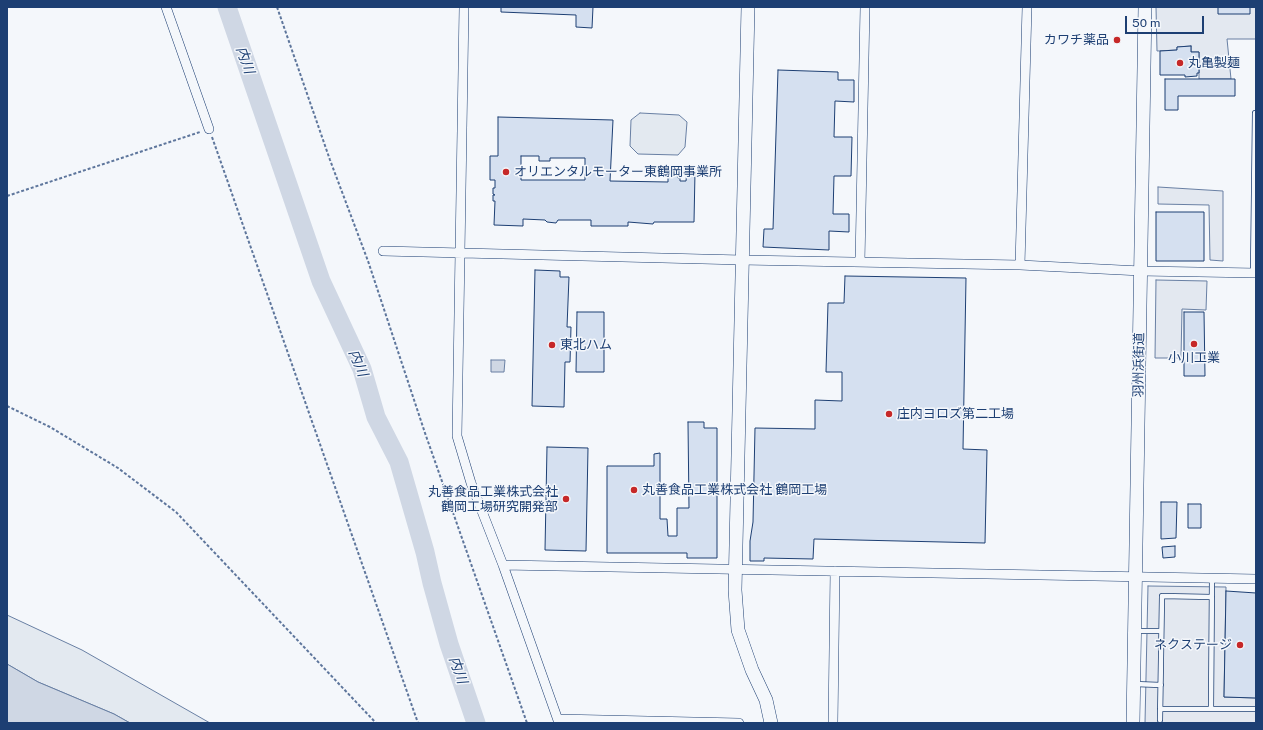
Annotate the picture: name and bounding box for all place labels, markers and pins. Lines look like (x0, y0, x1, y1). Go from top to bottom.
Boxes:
place label: カワチ薬品 (1044, 32, 1109, 48)
marker: カワチ薬品 (1112, 35, 1122, 45)
place label: 丸亀製麺 (1188, 55, 1240, 71)
marker: 丸亀製麺 (1175, 58, 1185, 68)
place label: オリエンタルモーター東鶴岡事業所 (514, 164, 722, 180)
marker: オリエンタルモーター東鶴岡事業所 (501, 167, 511, 177)
place label: 東北ハム (560, 337, 612, 353)
marker: 小川工業 (1189, 339, 1199, 349)
marker: 東北ハム (547, 340, 557, 350)
place label: 小川工業 (1168, 350, 1220, 366)
place label: 庄内ヨロズ第二工場 (897, 406, 1014, 422)
marker: 庄内ヨロズ第二工場 (884, 409, 894, 419)
place label: 丸善食品工業株式会社 鶴岡工場 (642, 482, 827, 498)
place label: 丸善食品工業株式会社 鶴岡工場研究開発部 (428, 484, 558, 515)
marker: 丸善食品工業株式会社 鶴岡工場 (629, 485, 639, 495)
marker: 丸善食品工業株式会社 鶴岡工場研究開発部 (561, 494, 571, 504)
place label: ネクステージ (1154, 637, 1232, 653)
marker: ネクステージ (1235, 640, 1245, 650)

